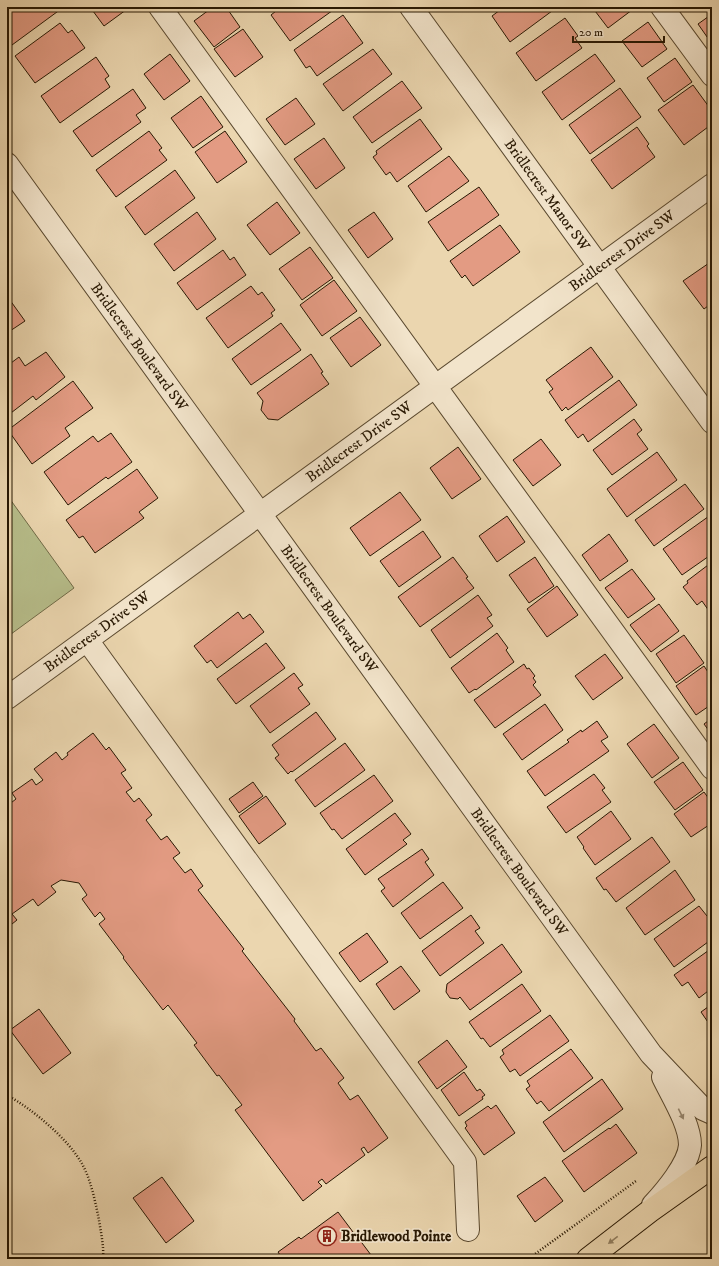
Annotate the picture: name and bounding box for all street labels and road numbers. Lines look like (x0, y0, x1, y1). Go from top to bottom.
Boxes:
street label: Bridlecrest Manor SW (500, 135, 594, 255)
street label: Bridlecrest Drive SW (565, 206, 679, 296)
street label: Bridlecrest Boulevard SW (86, 279, 192, 415)
street label: Bridlecrest Drive SW (302, 397, 416, 487)
street label: Bridlecrest Boulevard SW (276, 541, 382, 677)
street label: Bridlecrest Drive SW (40, 587, 154, 677)
street label: Bridlecrest Boulevard SW (466, 804, 572, 940)

